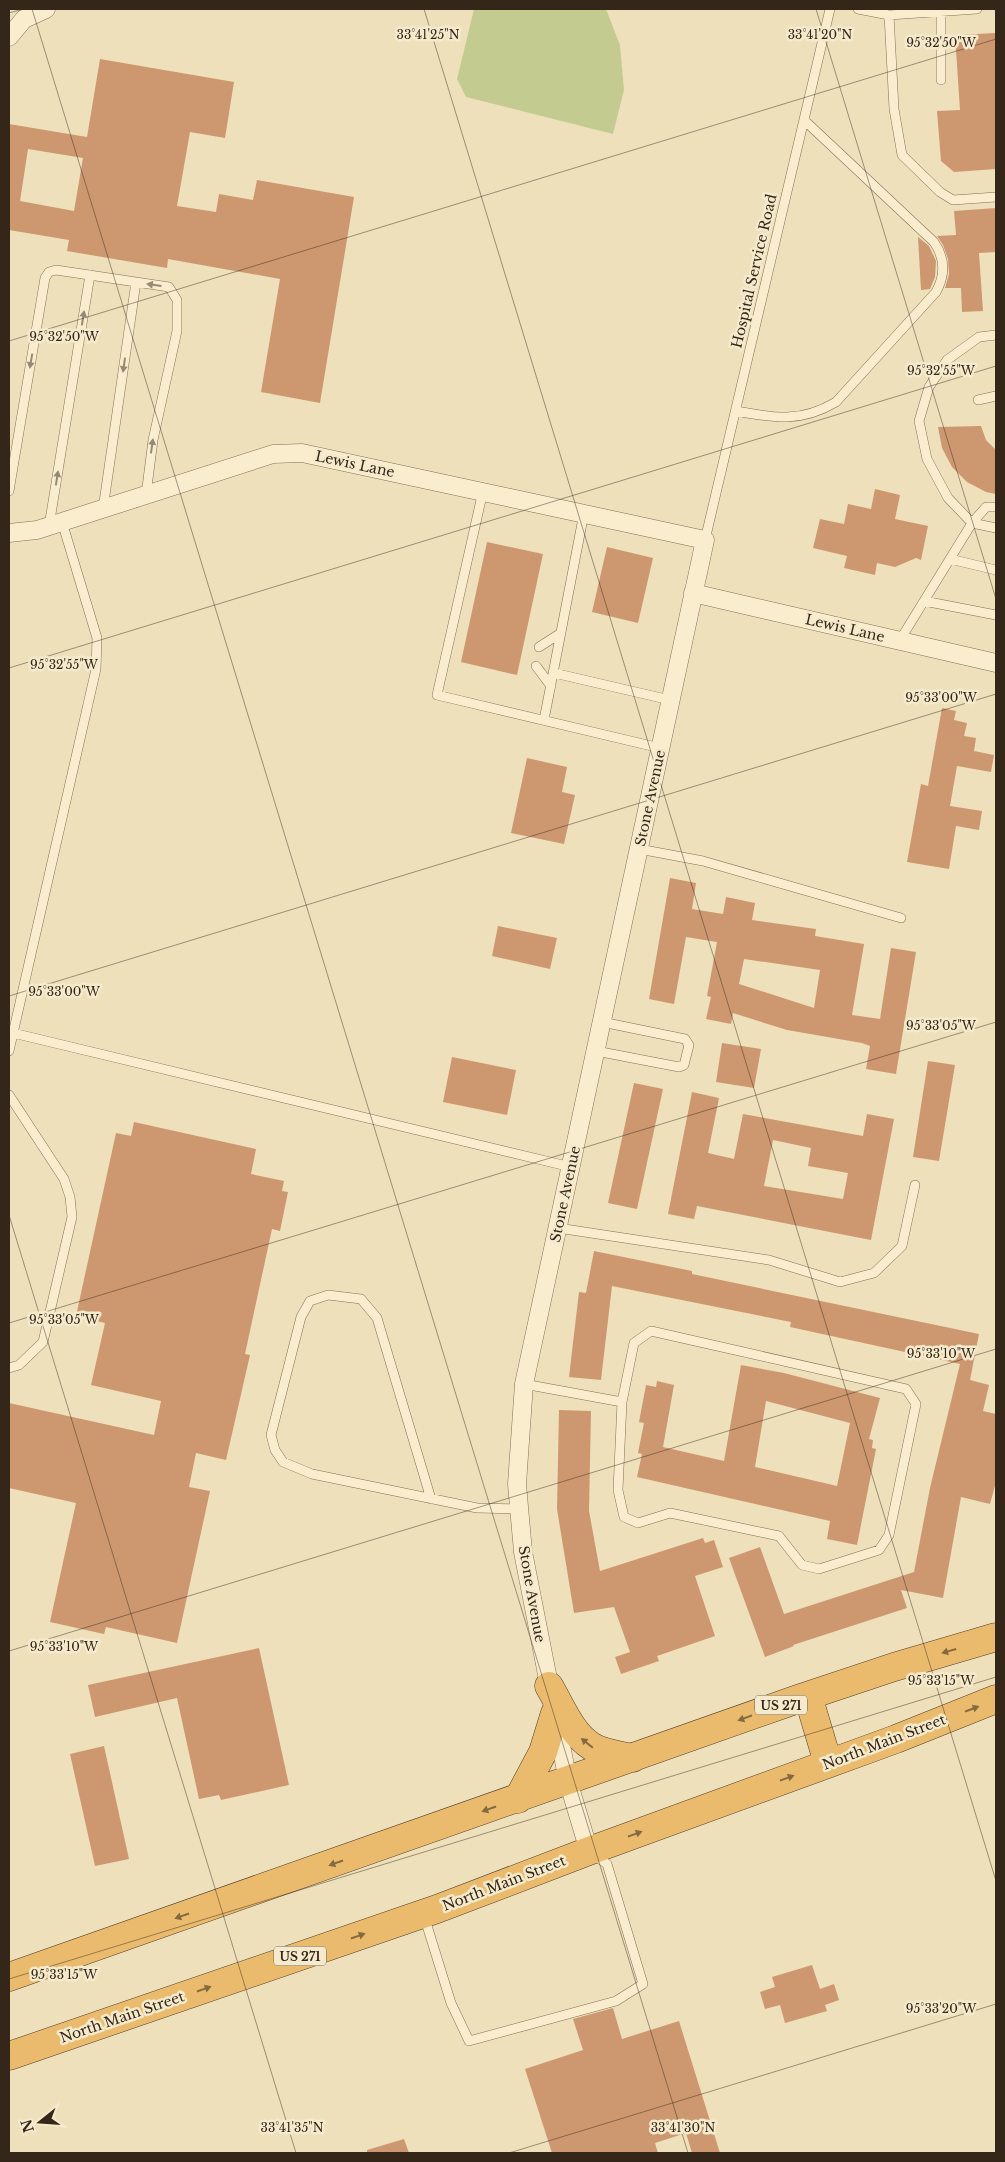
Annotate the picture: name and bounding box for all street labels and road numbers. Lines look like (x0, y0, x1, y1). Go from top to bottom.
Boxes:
street label: Hospital Service Road (727, 192, 781, 350)
street label: Lewis Lane (314, 447, 396, 481)
street label: Lewis Lane (804, 610, 886, 646)
street label: Stone Avenue (631, 748, 669, 848)
street label: Stone Avenue (546, 1144, 584, 1244)
street label: Stone Avenue (515, 1544, 549, 1644)
road number: US 271 (755, 1696, 807, 1714)
street label: North Main Street (820, 1710, 949, 1774)
street label: North Main Street (440, 1851, 569, 1915)
road number: US 271 (274, 1946, 326, 1965)
street label: North Main Street (57, 1987, 187, 2047)

